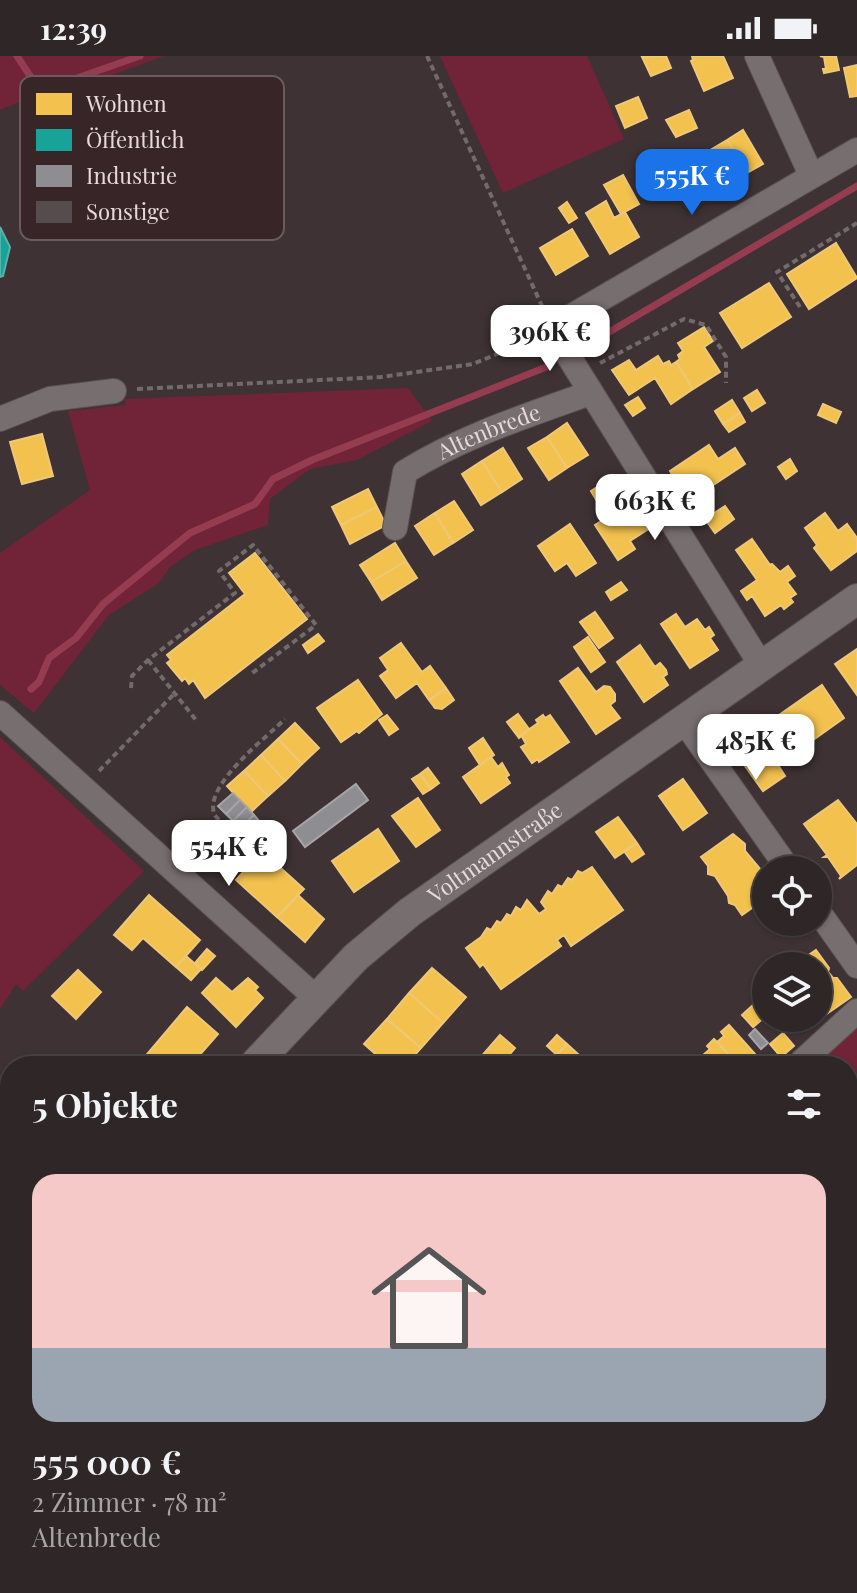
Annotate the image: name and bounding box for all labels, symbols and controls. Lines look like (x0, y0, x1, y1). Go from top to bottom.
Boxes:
text: 12:39 (40, 8, 107, 48)
legend (20, 76, 284, 240)
text: Wohnen (85, 88, 167, 118)
text: Öffentlich (86, 124, 185, 154)
pin: 555K € (627, 149, 757, 217)
text: 555K € (654, 157, 730, 192)
text: Industrie (86, 160, 177, 190)
text: Sonstige (86, 196, 170, 226)
pin: 396K € (485, 305, 615, 373)
text: 396K € (509, 313, 591, 348)
street label: Altenbrede (431, 396, 544, 466)
pin: 663K € (590, 474, 720, 542)
text: 663K € (614, 482, 696, 517)
pin: 485K € (691, 714, 821, 782)
text: 485K € (715, 722, 797, 757)
street label: Voltmannstraße (420, 794, 568, 910)
pin: 554K € (164, 820, 294, 888)
text: 554K € (190, 828, 268, 863)
map controls (752, 856, 832, 1032)
button: locate (752, 856, 832, 936)
button: layers (752, 952, 832, 1032)
text: 5 Objekte (32, 1081, 178, 1127)
icon: filters (782, 1082, 826, 1126)
icon: home (357, 1226, 501, 1370)
text: 555 000 € (32, 1438, 182, 1484)
text: 2 Zimmer · 78 m² (32, 1484, 227, 1519)
text: Altenbrede (32, 1519, 161, 1554)

